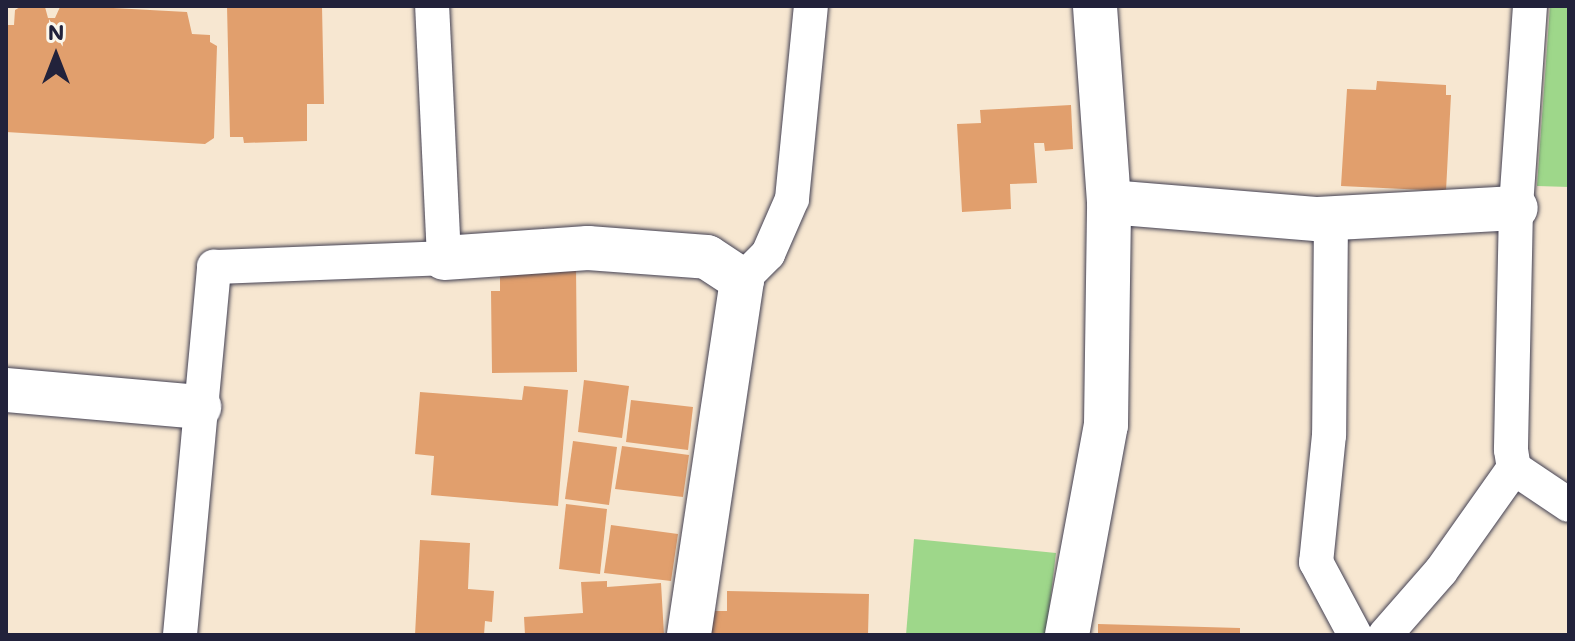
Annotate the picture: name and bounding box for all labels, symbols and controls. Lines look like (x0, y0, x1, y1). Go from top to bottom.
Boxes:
north arrow (16, 16, 96, 96)
text: N (48, 17, 64, 46)

